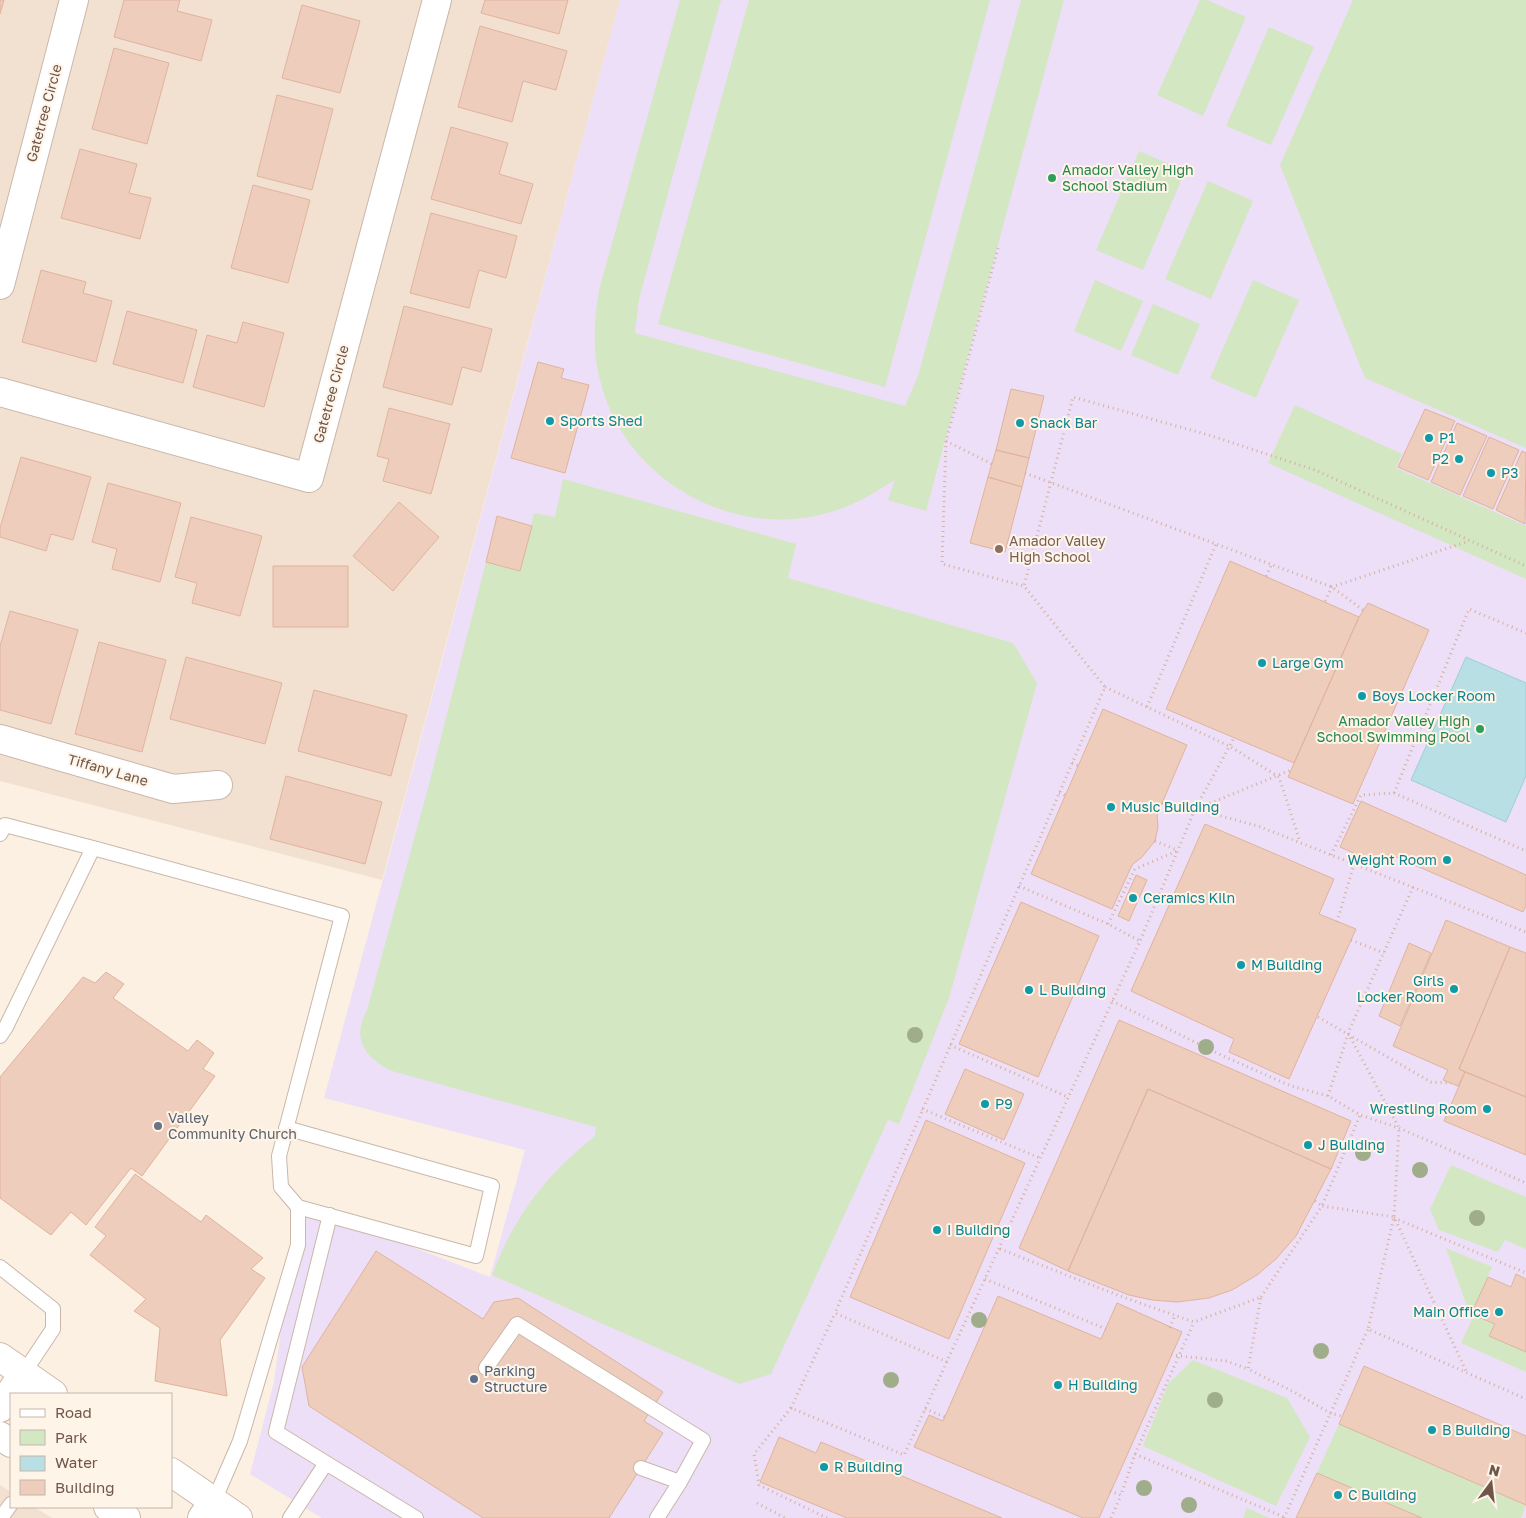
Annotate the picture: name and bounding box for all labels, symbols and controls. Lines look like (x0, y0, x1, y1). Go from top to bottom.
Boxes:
street label: Gatetree Circle (22, 62, 65, 164)
place label: Amador Valley High School Stadium (1062, 161, 1194, 194)
marker: Amador Valley High School Stadium (1046, 172, 1058, 184)
street label: Gatetree Circle (309, 343, 352, 445)
place label: Sports Shed (560, 412, 643, 429)
place label: Snack Bar (1030, 414, 1098, 431)
marker: Sports Shed (544, 415, 556, 427)
marker: Snack Bar (1014, 417, 1026, 429)
place label: P1 (1439, 429, 1455, 446)
marker: P1 (1423, 432, 1435, 444)
place label: P2 (1432, 450, 1449, 467)
marker: P2 (1453, 453, 1465, 465)
place label: P3 (1501, 464, 1518, 481)
marker: P3 (1485, 467, 1497, 479)
place label: Amador Valley High School (1009, 532, 1106, 565)
marker: Amador Valley High School (993, 543, 1005, 555)
place label: Large Gym (1272, 654, 1344, 671)
marker: Large Gym (1256, 657, 1268, 669)
place label: Boys Locker Room (1372, 687, 1495, 704)
marker: Boys Locker Room (1356, 690, 1368, 702)
place label: Amador Valley High School Swimming Pool (1317, 712, 1470, 745)
marker: Amador Valley High School Swimming Pool (1474, 723, 1486, 735)
street label: Tiffany Lane (66, 750, 150, 789)
place label: Music Building (1121, 798, 1219, 815)
marker: Music Building (1105, 801, 1117, 813)
place label: Weight Room (1347, 851, 1437, 868)
marker: Weight Room (1441, 854, 1453, 866)
place label: Ceramics Kiln (1143, 889, 1235, 906)
marker: Ceramics Kiln (1127, 892, 1139, 904)
place label: M Building (1251, 956, 1322, 973)
marker: M Building (1235, 959, 1247, 971)
place label: Girls Locker Room (1357, 972, 1444, 1005)
place label: L Building (1039, 981, 1106, 998)
marker: Girls Locker Room (1448, 983, 1460, 995)
marker: L Building (1023, 984, 1035, 996)
place label: P9 (995, 1095, 1013, 1112)
marker: P9 (979, 1098, 991, 1110)
place label: Wrestling Room (1370, 1100, 1477, 1117)
marker: Wrestling Room (1481, 1103, 1493, 1115)
place label: Valley Community Church (168, 1109, 297, 1142)
marker: Valley Community Church (152, 1120, 164, 1132)
place label: J Building (1318, 1136, 1385, 1153)
marker: J Building (1302, 1139, 1314, 1151)
place label: I Building (947, 1221, 1010, 1238)
marker: I Building (931, 1224, 943, 1236)
place label: Main Office (1413, 1303, 1489, 1320)
marker: Main Office (1493, 1306, 1505, 1318)
place label: Parking Structure (484, 1362, 547, 1395)
marker: Parking Structure (468, 1373, 480, 1385)
place label: H Building (1068, 1376, 1138, 1393)
marker: H Building (1052, 1379, 1064, 1391)
legend (10, 1393, 172, 1508)
text: Road (55, 1403, 92, 1421)
place label: B Building (1442, 1421, 1510, 1438)
marker: B Building (1426, 1424, 1438, 1436)
text: Park (55, 1428, 88, 1446)
text: Water (55, 1453, 98, 1471)
place label: R Building (834, 1458, 903, 1475)
north arrow (1466, 1458, 1516, 1508)
text: N (1487, 1460, 1502, 1480)
marker: R Building (818, 1461, 830, 1473)
text: Building (55, 1478, 115, 1496)
place label: C Building (1348, 1486, 1417, 1503)
marker: C Building (1332, 1489, 1344, 1501)

